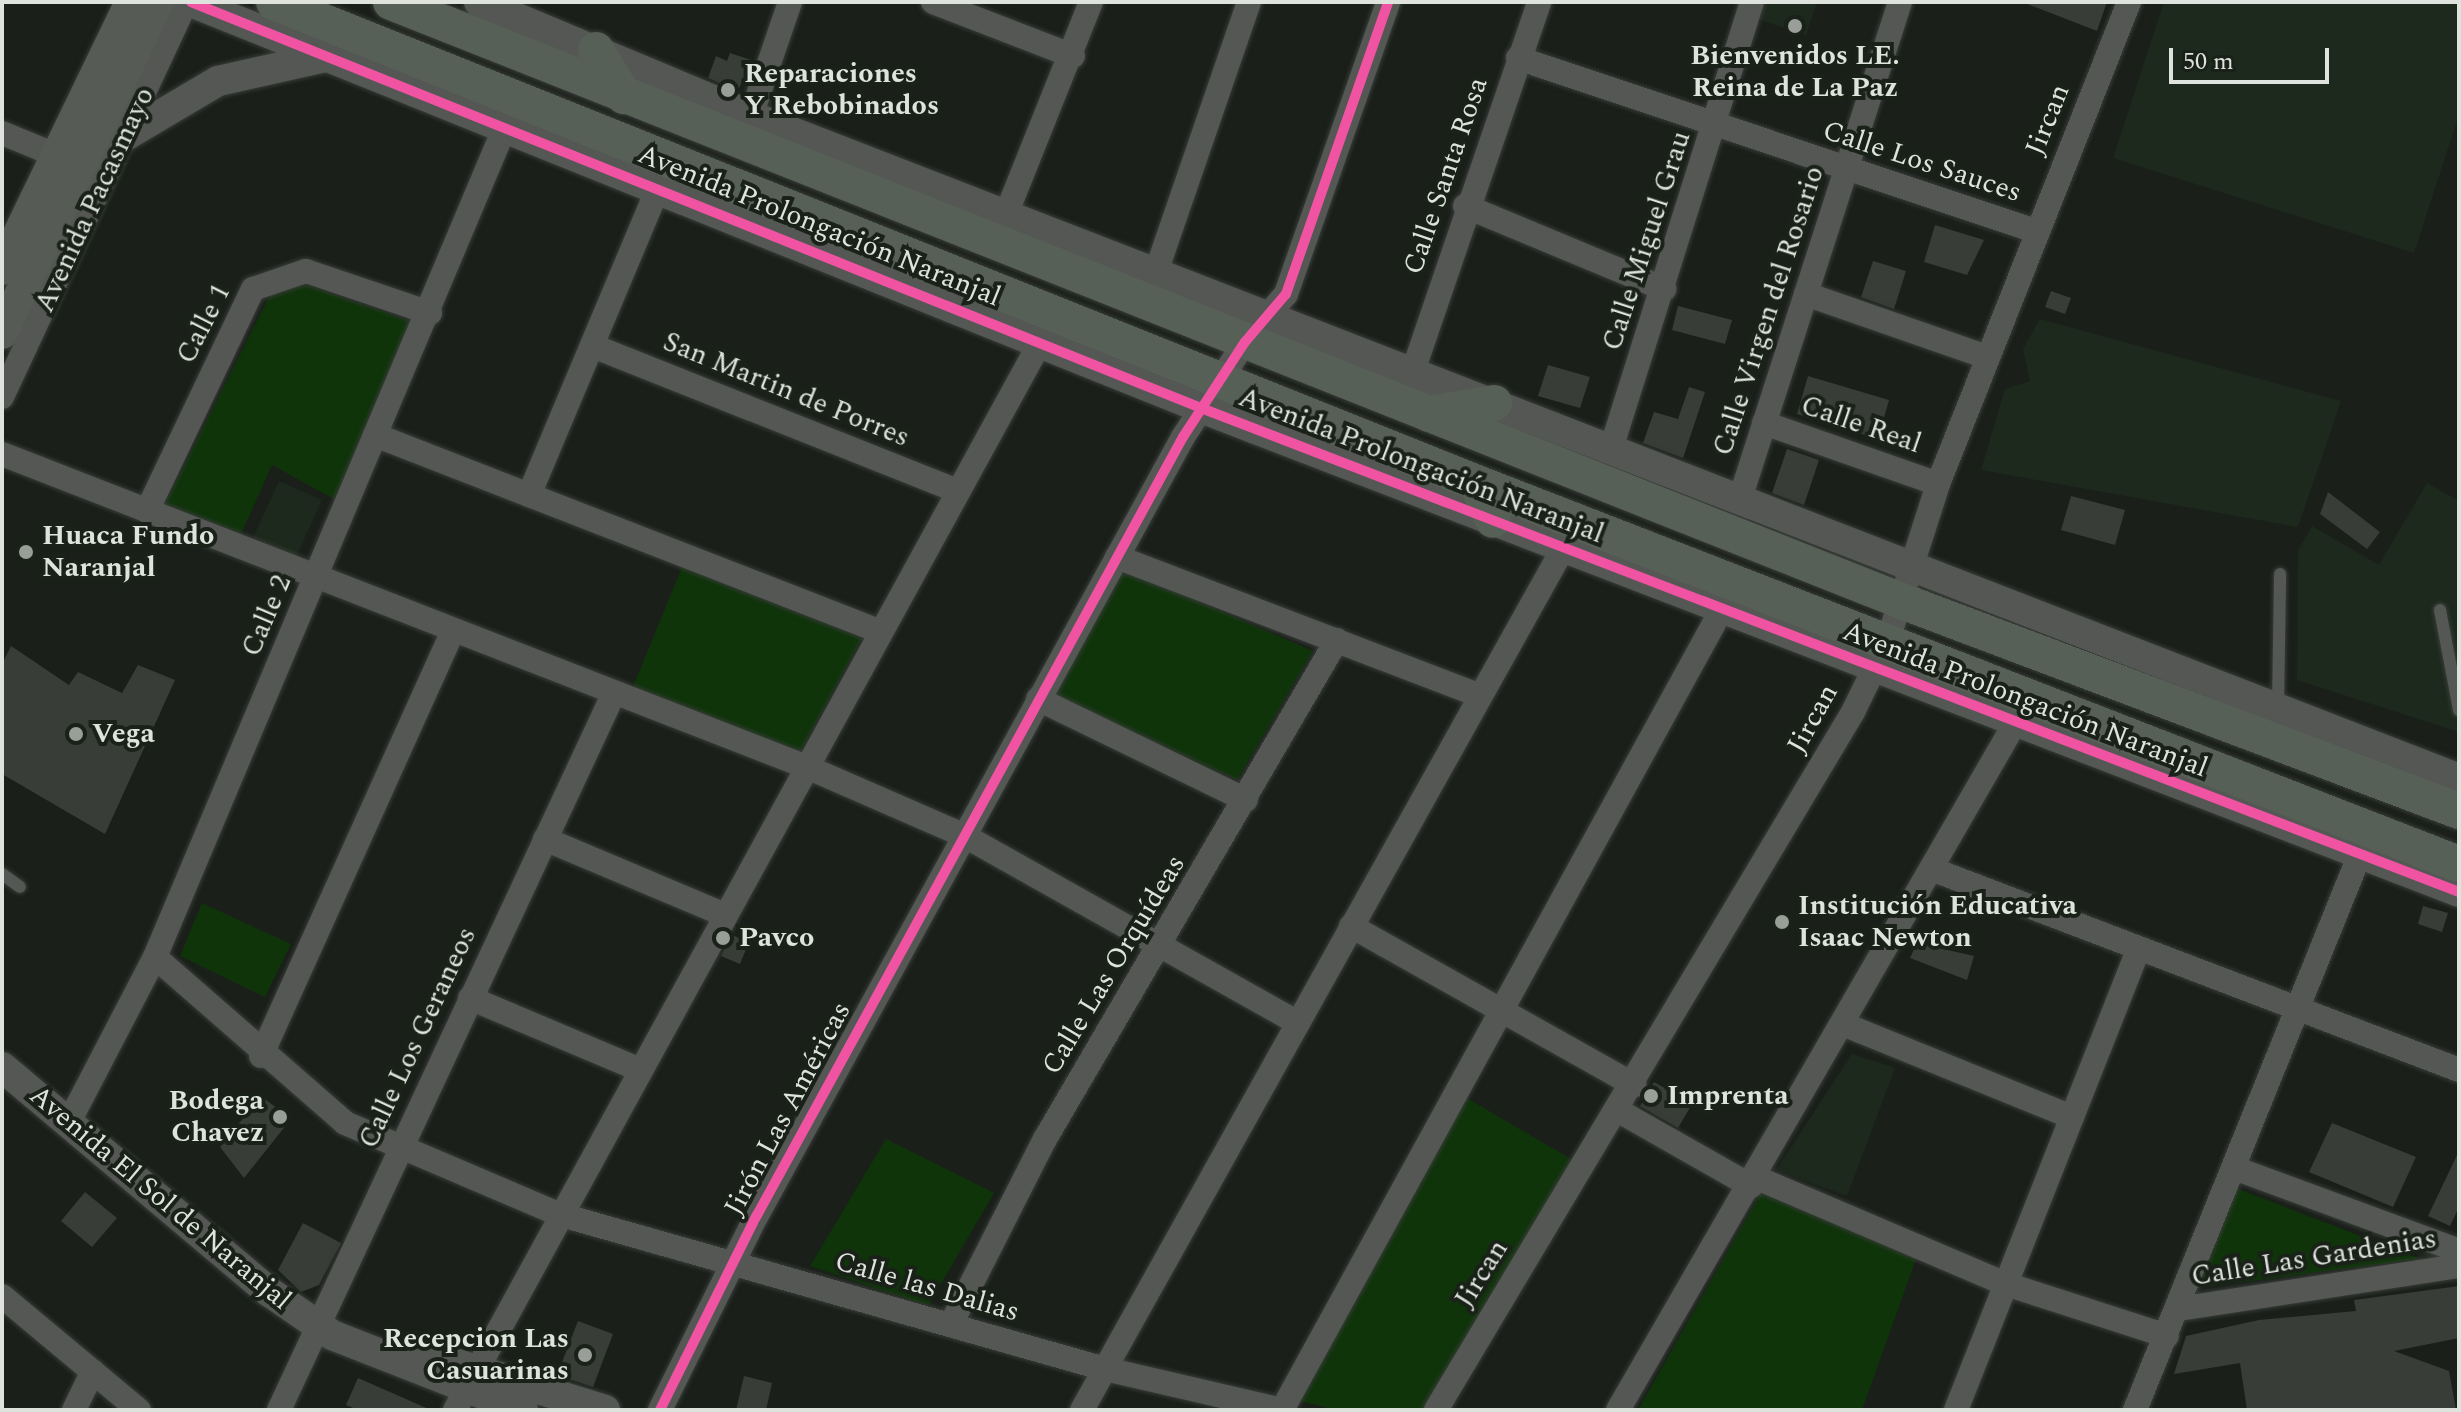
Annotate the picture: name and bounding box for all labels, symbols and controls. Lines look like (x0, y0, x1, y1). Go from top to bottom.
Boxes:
marker: Bienvenidos LE. Reina de La Paz (1786, 17, 1804, 35)
scale bar (2173, 32, 2333, 82)
place label: Bienvenidos LE. Reina de La Paz (1690, 39, 1900, 105)
text: 50 m (2183, 44, 2234, 80)
place label: Reparaciones Y Rebobinados (744, 57, 939, 123)
street label: Calle Santa Rosa (1397, 73, 1495, 279)
street label: Jircan (2019, 79, 2077, 161)
marker: Reparaciones Y Rebobinados (719, 81, 737, 99)
street label: Avenida Pacasmayo (28, 82, 162, 318)
street label: Calle Los Sauces (1819, 114, 2025, 210)
street label: Calle Miguel Grau (1596, 127, 1698, 355)
street label: Avenida Prolongación Naranjal (633, 138, 1005, 314)
street label: Calle Virgen del Rosario (1706, 162, 1832, 460)
street label: Calle 1 (170, 279, 238, 369)
street label: San Martin de Porres (658, 325, 914, 455)
street label: Avenida Prolongación Naranjal (1234, 381, 1608, 551)
street label: Calle Real (1796, 389, 1926, 461)
place label: Huaca Fundo Naranjal (42, 519, 214, 585)
marker: Huaca Fundo Naranjal (17, 543, 35, 561)
street label: Calle 2 (235, 570, 299, 662)
street label: Avenida Prolongación Naranjal (1838, 615, 2212, 785)
street label: Jircan (1780, 679, 1846, 759)
place label: Vega (92, 717, 155, 751)
marker: Vega (67, 725, 85, 743)
street label: Calle Las Orquídeas (1035, 849, 1193, 1081)
place label: Institución Educativa Isaac Newton (1798, 889, 2077, 955)
marker: Institución Educativa Isaac Newton (1773, 913, 1791, 931)
place label: Pavco (739, 921, 814, 955)
street label: Calle Los Geraneos (352, 922, 484, 1154)
marker: Pavco (714, 929, 732, 947)
street label: Jirón Las Américas (718, 996, 858, 1222)
street label: Avenida El Sol de Naranjal (22, 1079, 298, 1317)
place label: Imprenta (1667, 1079, 1789, 1113)
place label: Bodega Chavez (168, 1084, 264, 1150)
marker: Imprenta (1642, 1087, 1660, 1105)
marker: Bodega Chavez (271, 1108, 289, 1126)
street label: Calle Las Gardenias (2189, 1222, 2439, 1294)
street label: Jircan (1448, 1234, 1516, 1314)
street label: Calle las Dalias (831, 1245, 1023, 1329)
place label: Recepcion Las Casuarinas (383, 1322, 569, 1388)
marker: Recepcion Las Casuarinas (576, 1346, 594, 1364)

